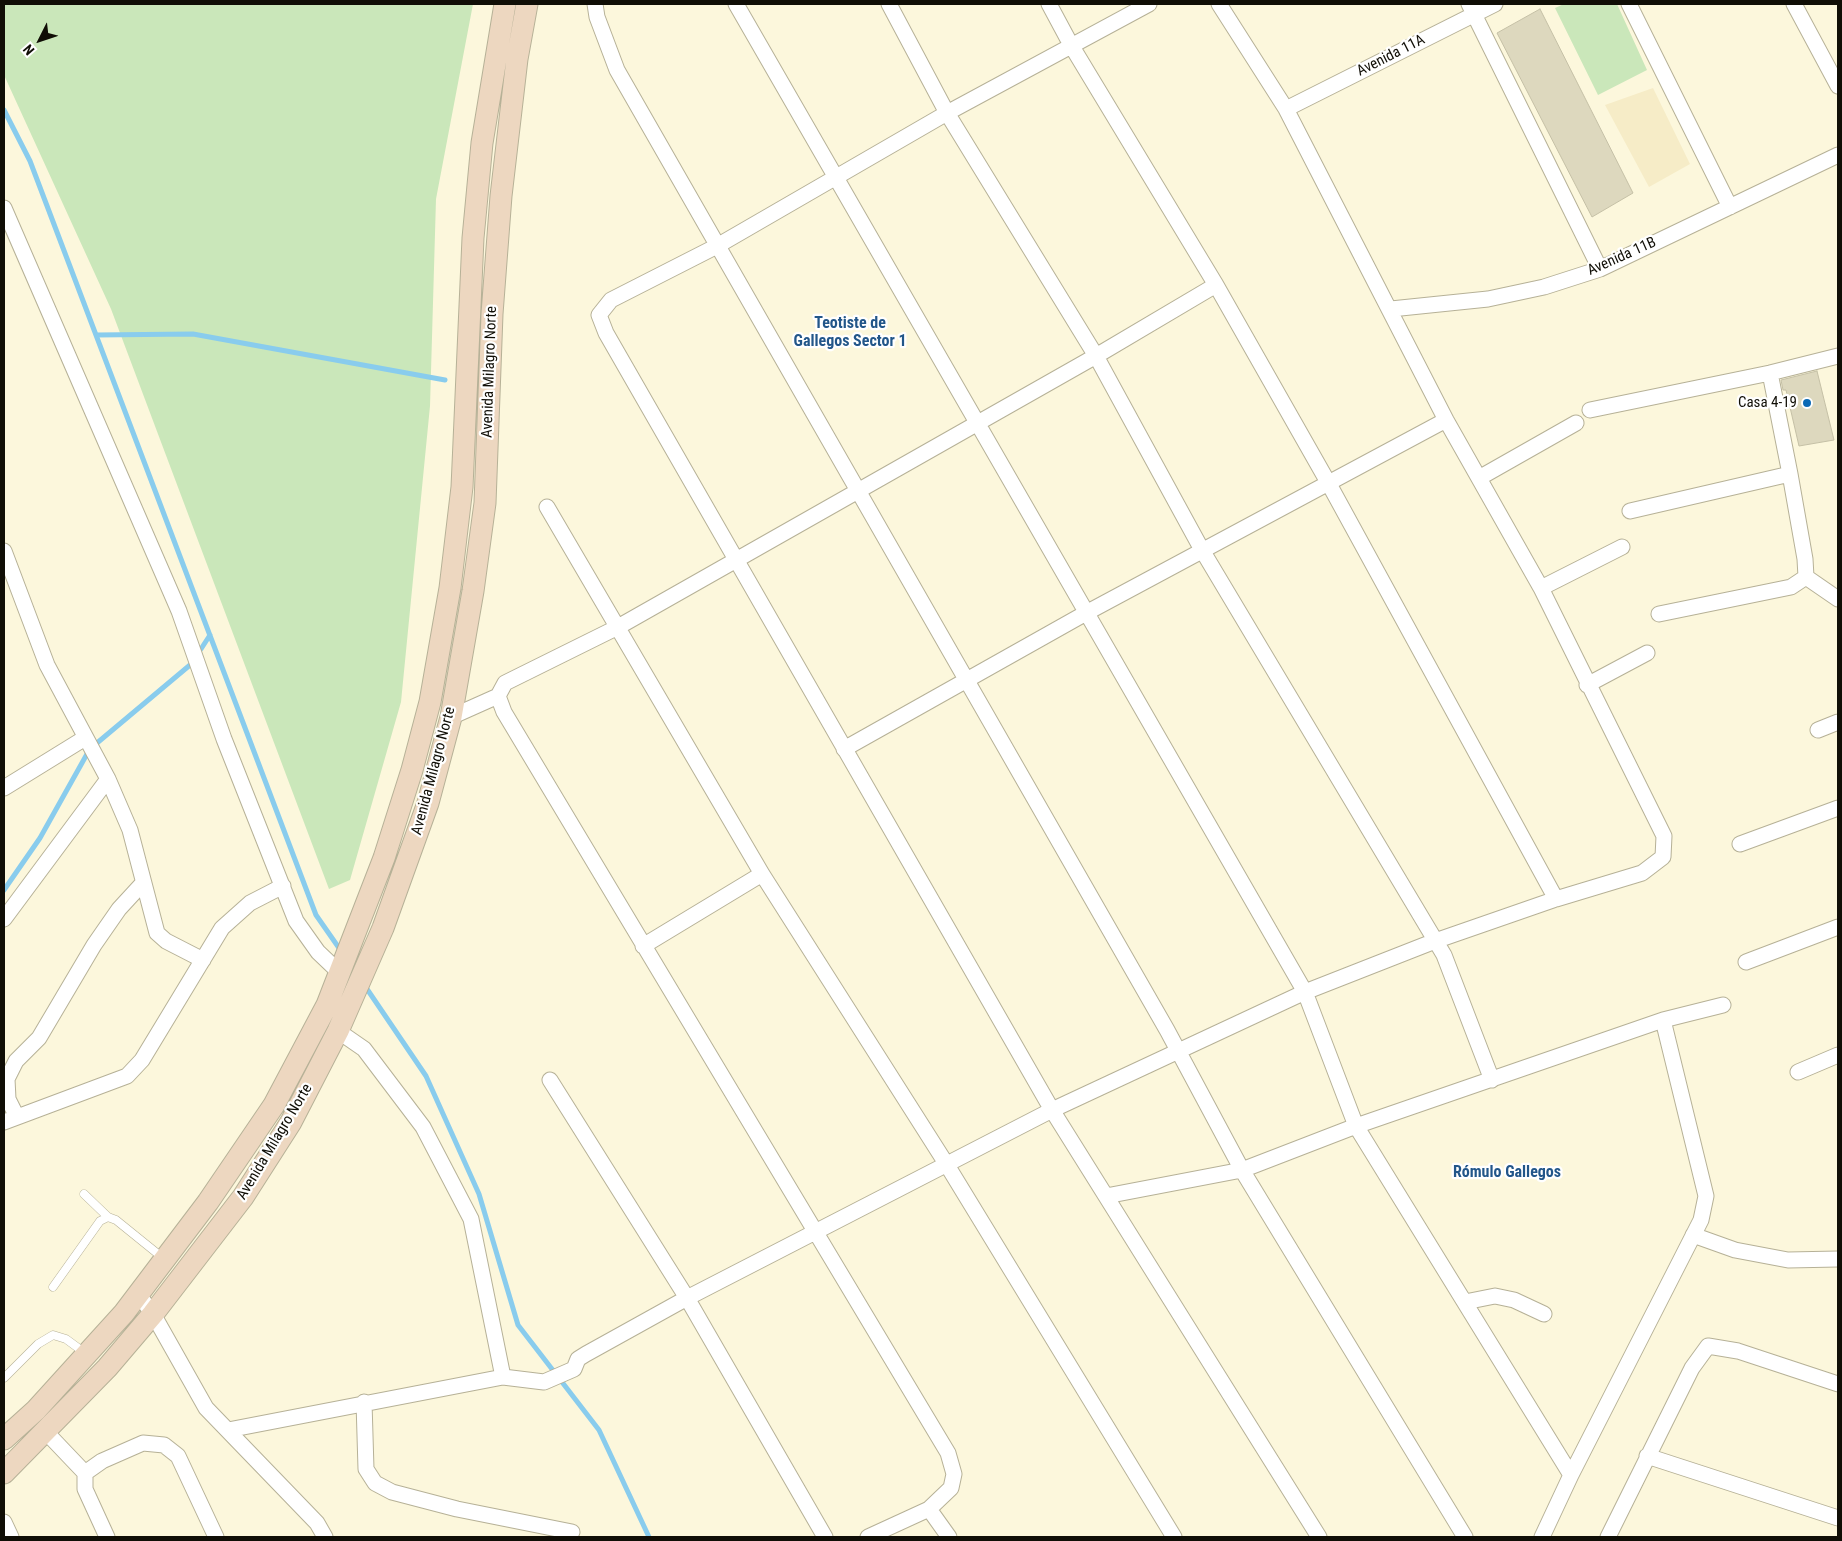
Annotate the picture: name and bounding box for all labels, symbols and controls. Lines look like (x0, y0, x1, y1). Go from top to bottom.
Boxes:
north arrow (15, 15, 65, 65)
street label: Avenida 11A (1354, 31, 1428, 81)
text: N (20, 41, 38, 58)
street label: Avenida 11B (1585, 234, 1659, 280)
street label: Avenida Milagro Norte (479, 306, 501, 438)
district label: Teotiste de Gallegos Sector 1 (794, 314, 906, 352)
place label: Casa 4-19 (1738, 394, 1797, 412)
marker: Casa 4-19 (1801, 397, 1813, 409)
street label: Avenida Milagro Norte (408, 705, 460, 837)
street label: Avenida Milagro Norte (233, 1081, 317, 1203)
district label: Rómulo Gallegos (1453, 1163, 1561, 1183)

